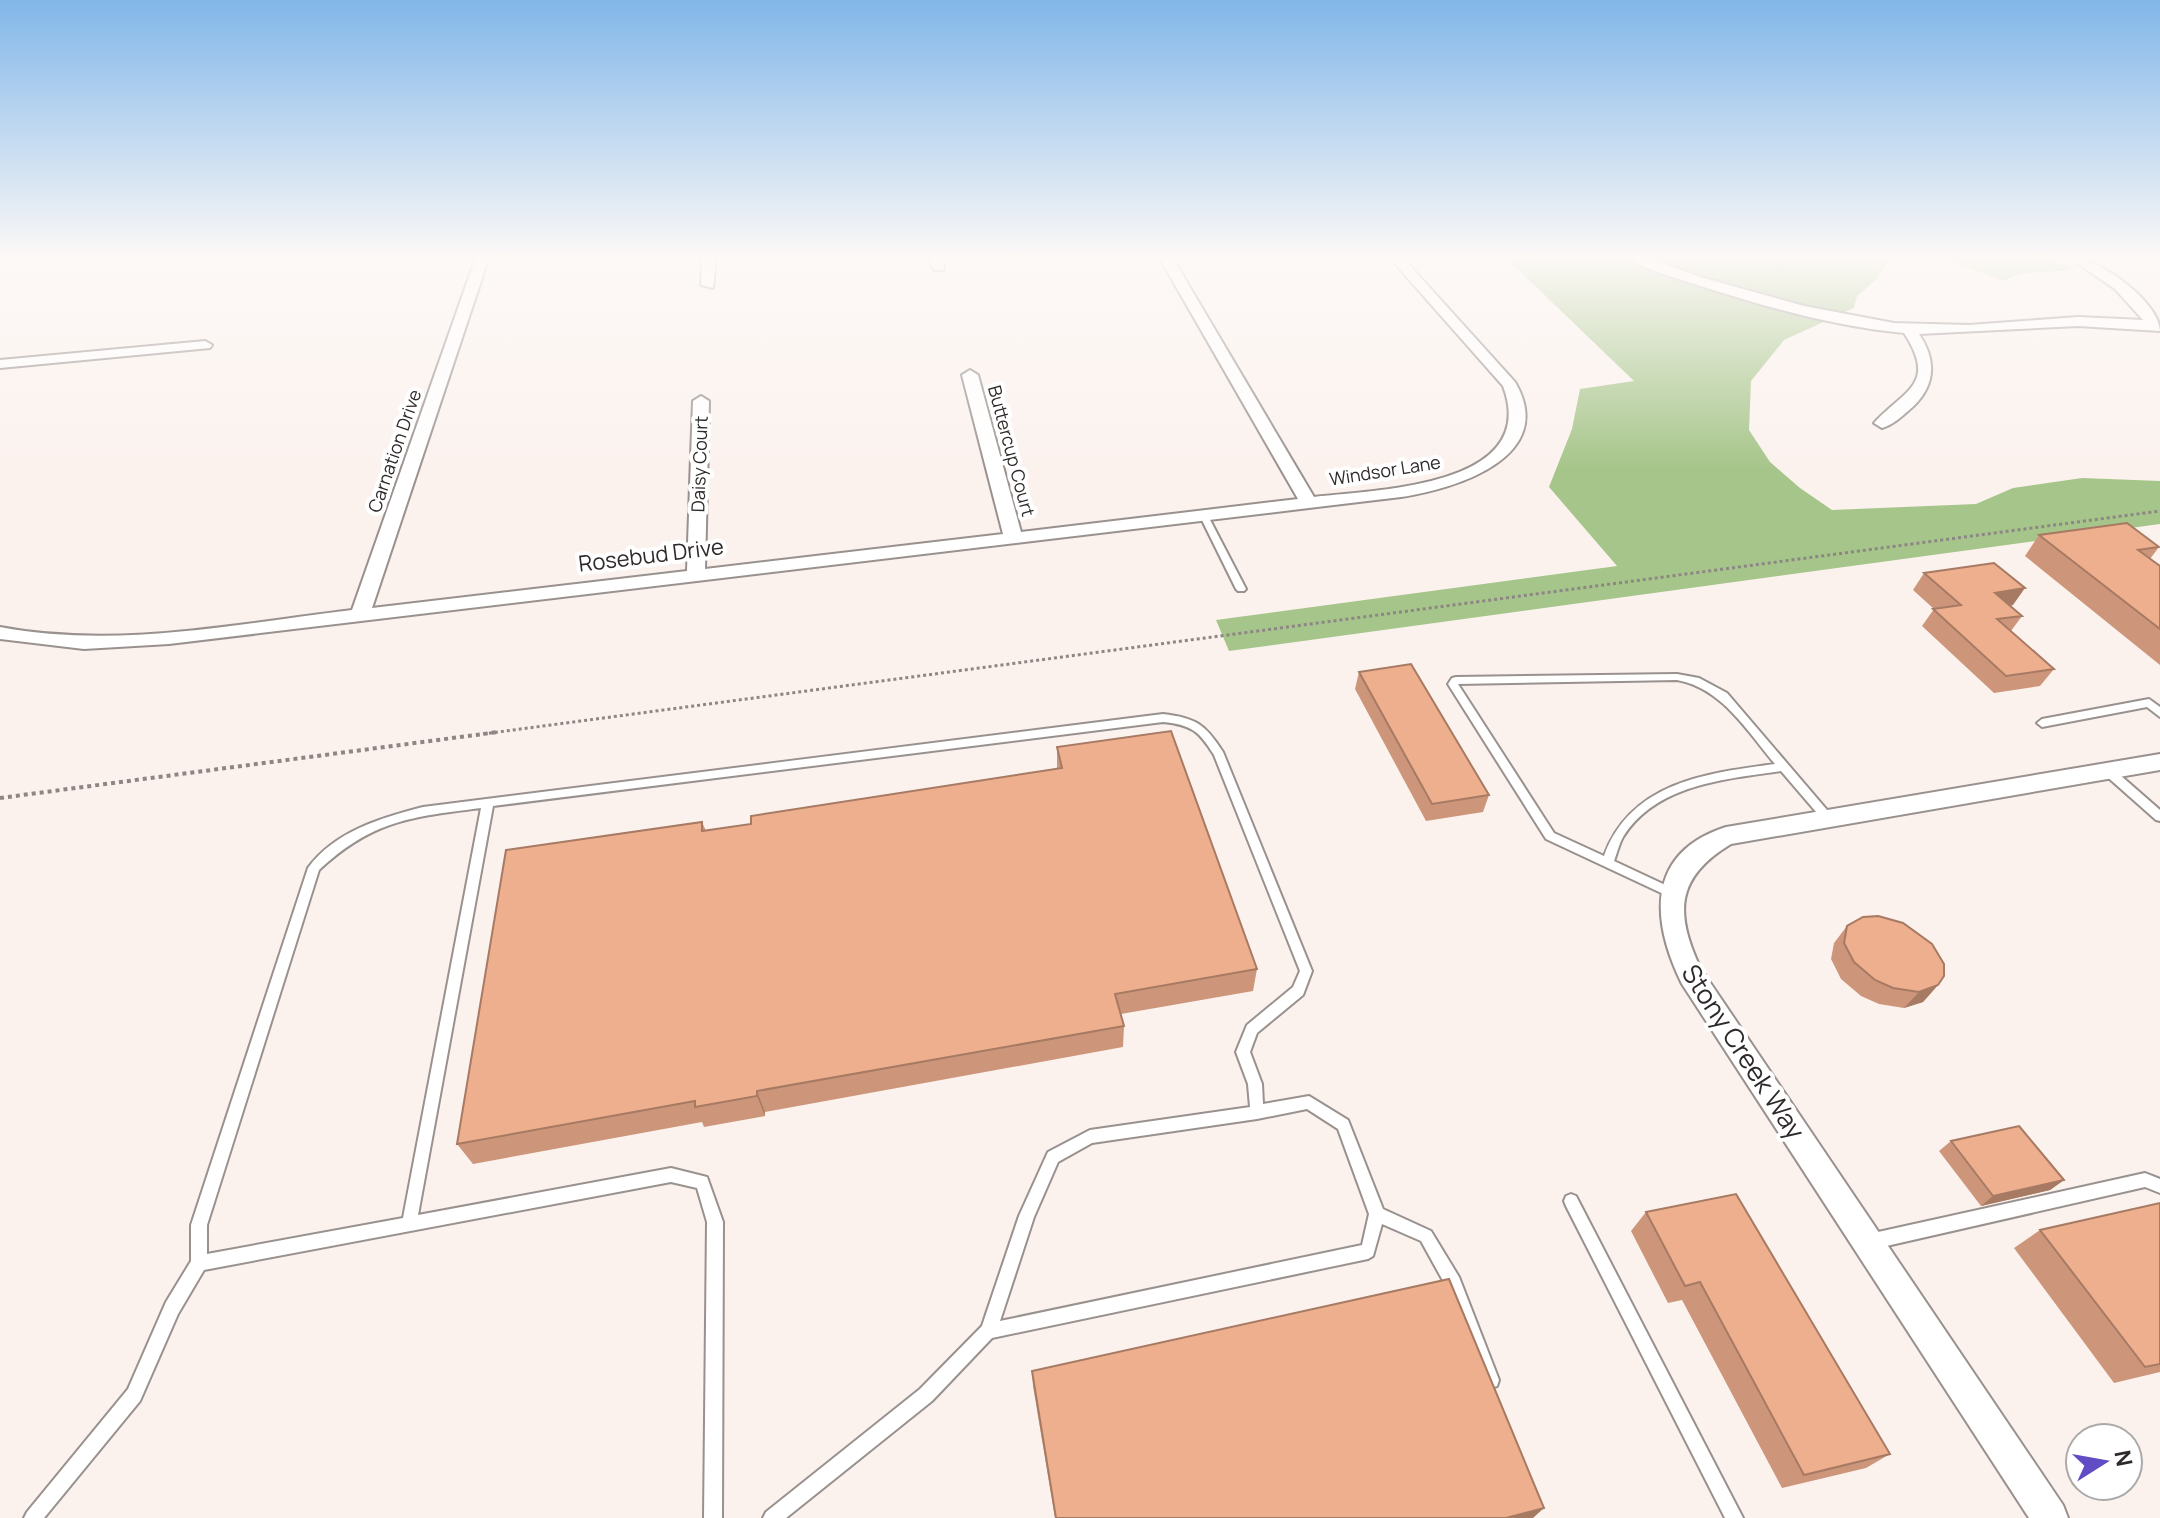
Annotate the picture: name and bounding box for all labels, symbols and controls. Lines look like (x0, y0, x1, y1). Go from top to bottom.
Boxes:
street label: Buttercup Court (983, 383, 1041, 519)
street label: Carnation Drive (362, 386, 426, 515)
street label: Daisy Court (685, 415, 713, 513)
street label: Windsor Lane (1327, 449, 1442, 491)
street label: Rosebud Drive (577, 531, 725, 579)
street label: Stony Creek Way (1674, 957, 1814, 1146)
north arrow (2064, 1422, 2144, 1502)
text: N (2107, 1448, 2140, 1469)

